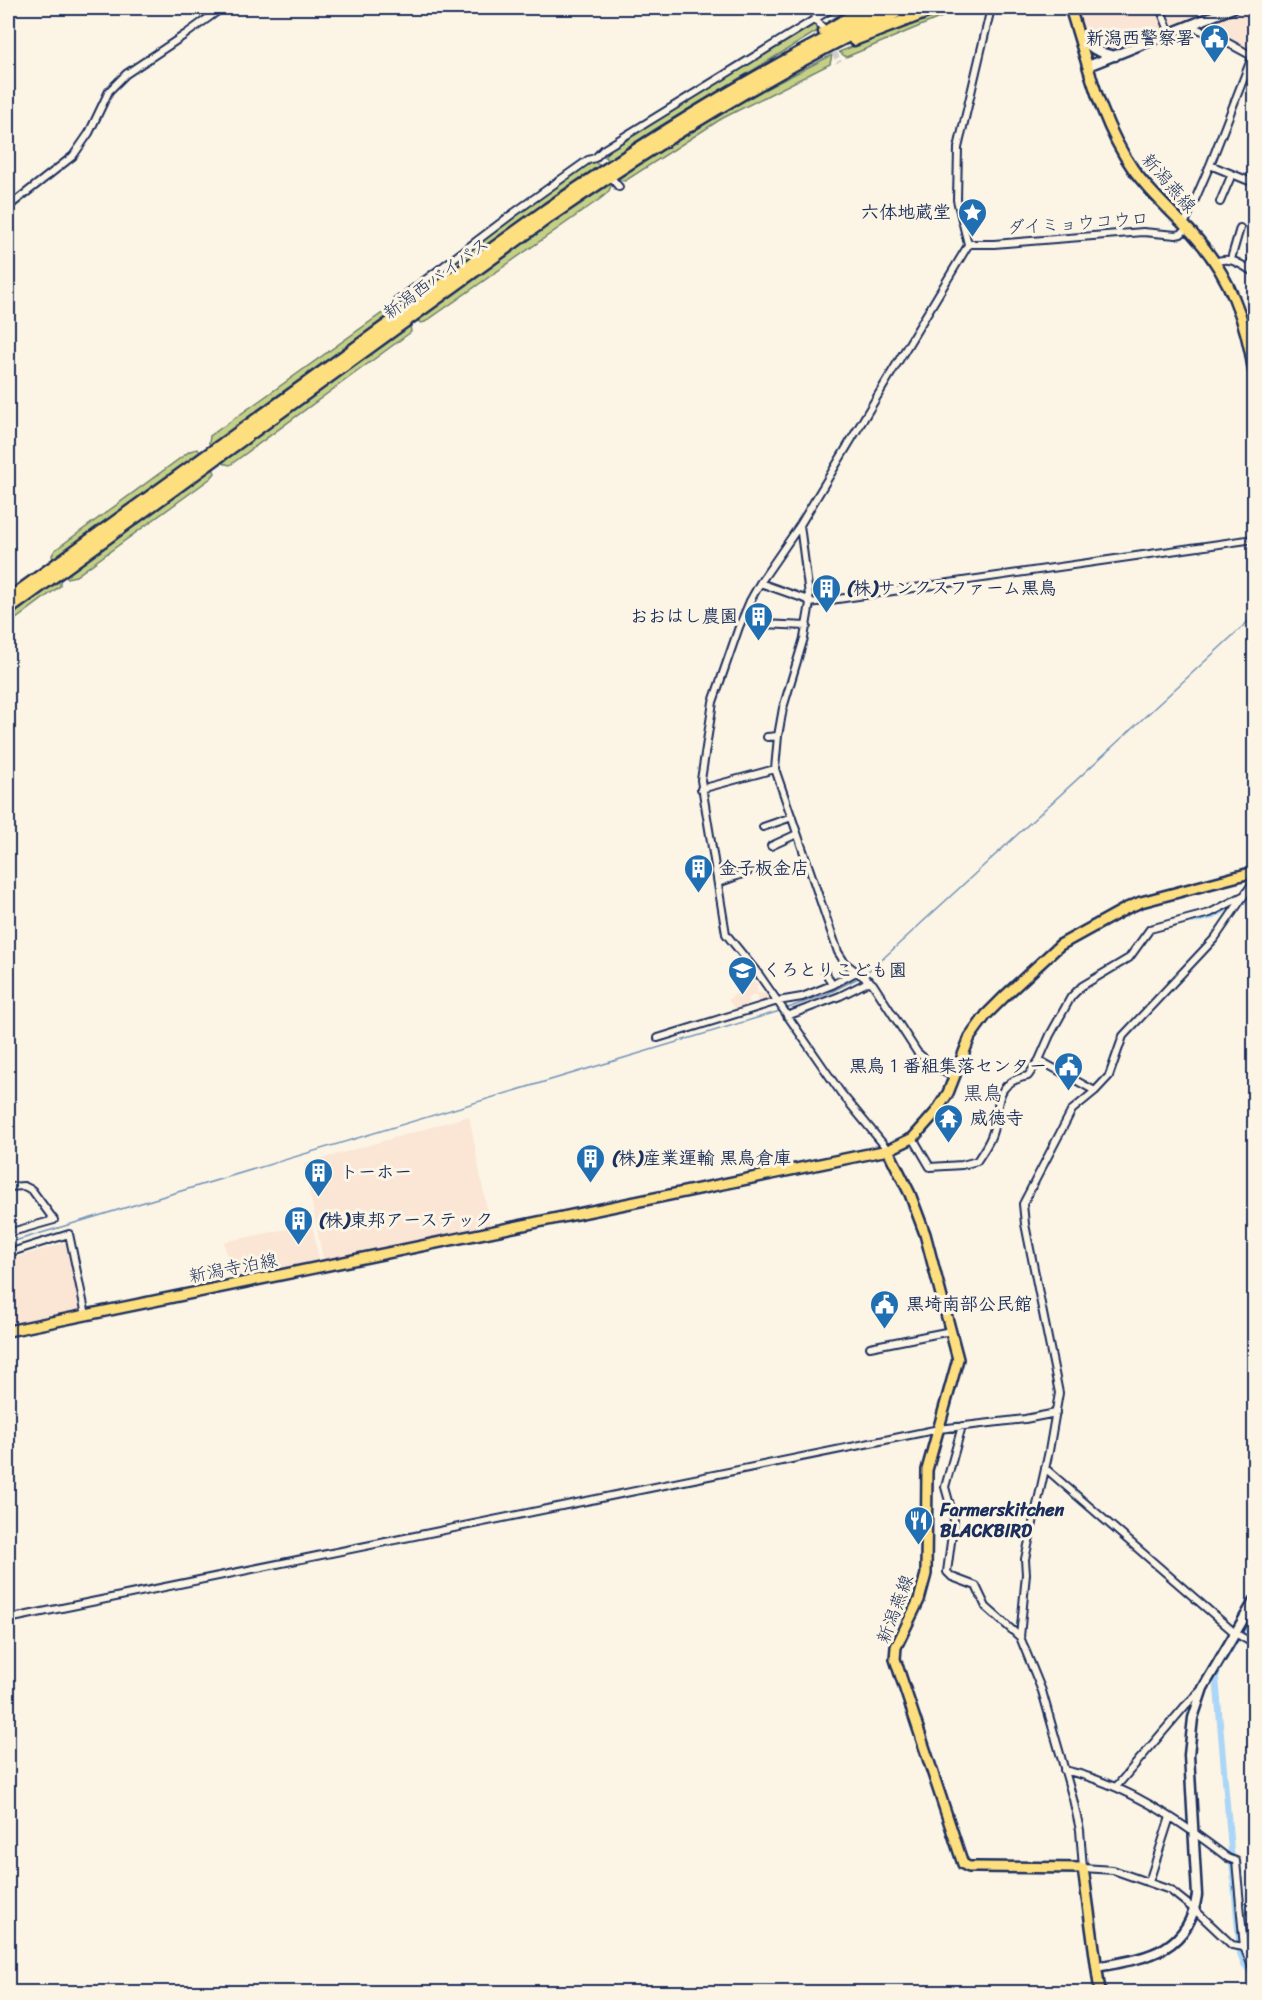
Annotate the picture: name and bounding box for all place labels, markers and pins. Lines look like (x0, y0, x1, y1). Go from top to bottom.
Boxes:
place label: 新潟西警察署 (1086, 22, 1194, 54)
public building icon: 新潟西警察署 (1199, 22, 1231, 64)
place label: 六体地蔵堂 (861, 196, 951, 228)
place icon: 六体地蔵堂 (956, 196, 988, 238)
building icon: (株)サンクスファーム黒鳥 (810, 572, 842, 614)
place label: (株)サンクスファーム黒鳥 (847, 572, 1057, 604)
place label: おおはし農園 (630, 600, 738, 632)
building icon: おおはし農園 (743, 600, 775, 642)
building icon: 金子板金店 (682, 852, 714, 894)
place label: 金子板金店 (719, 852, 809, 884)
school or university icon: くろとりこども園 (726, 954, 758, 996)
place label: くろとりこども園 (763, 954, 907, 986)
place label: 黒鳥１番組集落センター (849, 1050, 1047, 1082)
public building icon: 黒鳥１番組集落センター (1052, 1050, 1084, 1092)
temple icon: 威徳寺 (933, 1102, 965, 1144)
place label: 威徳寺 (970, 1102, 1024, 1134)
building icon: (株)産業運輸 黒鳥倉庫 (575, 1142, 607, 1184)
place label: (株)産業運輸 黒鳥倉庫 (612, 1142, 791, 1174)
building icon: トーホー (303, 1156, 335, 1198)
place label: トーホー (340, 1156, 412, 1188)
building icon: (株)東邦アーステック (282, 1204, 314, 1246)
place label: (株)東邦アーステック (319, 1204, 493, 1236)
public building icon: 黒埼南部公民館 (869, 1288, 901, 1330)
place label: 黒埼南部公民館 (906, 1288, 1032, 1320)
place label: Farmerskitchen BLACKBIRD (939, 1494, 1064, 1547)
restaurant icon: Farmerskitchen BLACKBIRD (903, 1504, 935, 1546)

